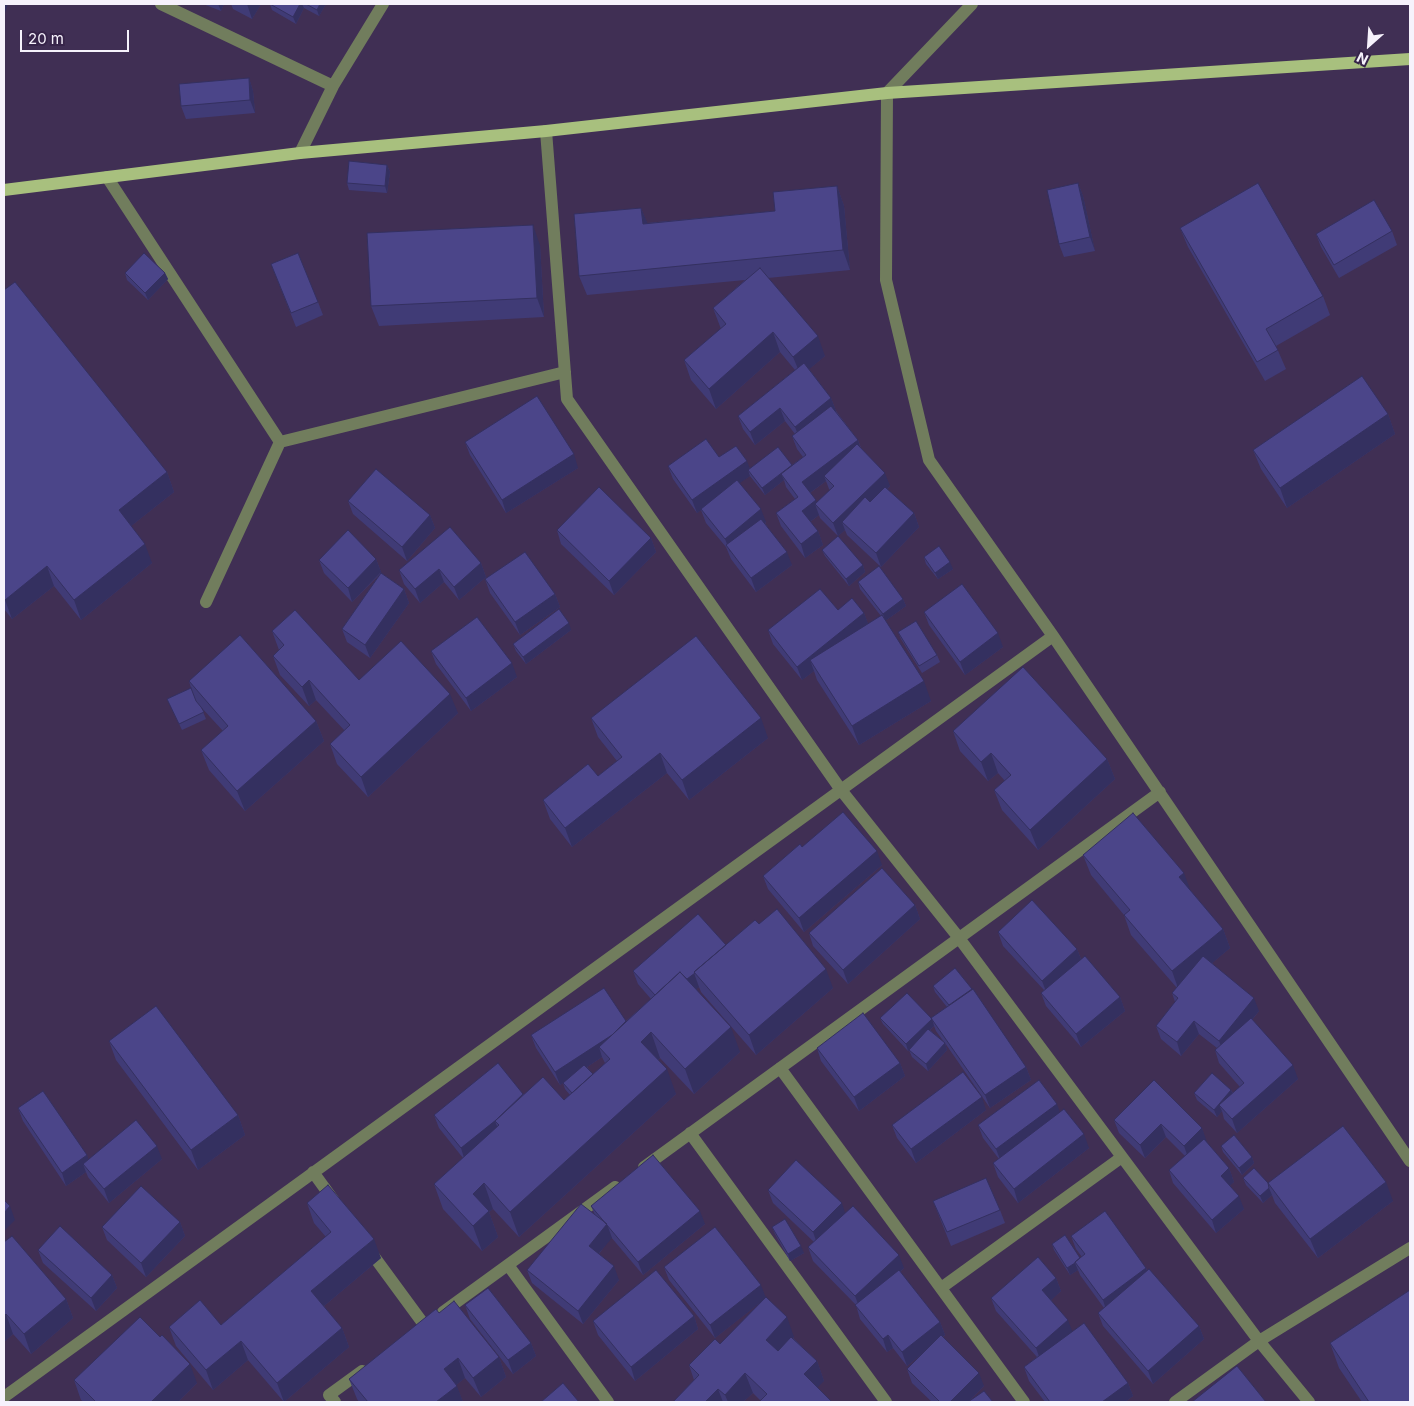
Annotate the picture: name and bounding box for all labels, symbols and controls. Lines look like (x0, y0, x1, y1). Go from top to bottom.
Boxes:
scale bar (22, 20, 131, 52)
north arrow (1344, 20, 1394, 70)
text: 20 m (28, 29, 64, 48)
text: N (1354, 49, 1371, 69)

